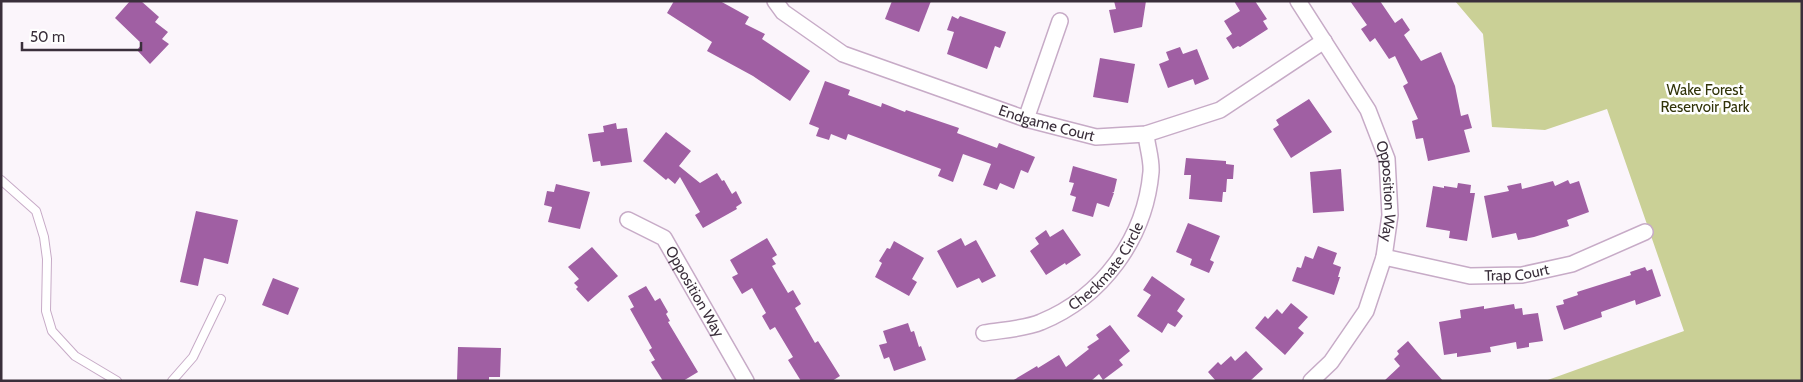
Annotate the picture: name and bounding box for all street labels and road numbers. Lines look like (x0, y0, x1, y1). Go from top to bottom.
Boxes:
street label: Endgame Court (996, 101, 1096, 145)
street label: Opposition Way (1372, 138, 1399, 243)
street label: Checkmate Circle (1065, 219, 1147, 314)
street label: Opposition Way (661, 243, 728, 341)
street label: Trap Court (1484, 260, 1551, 285)

